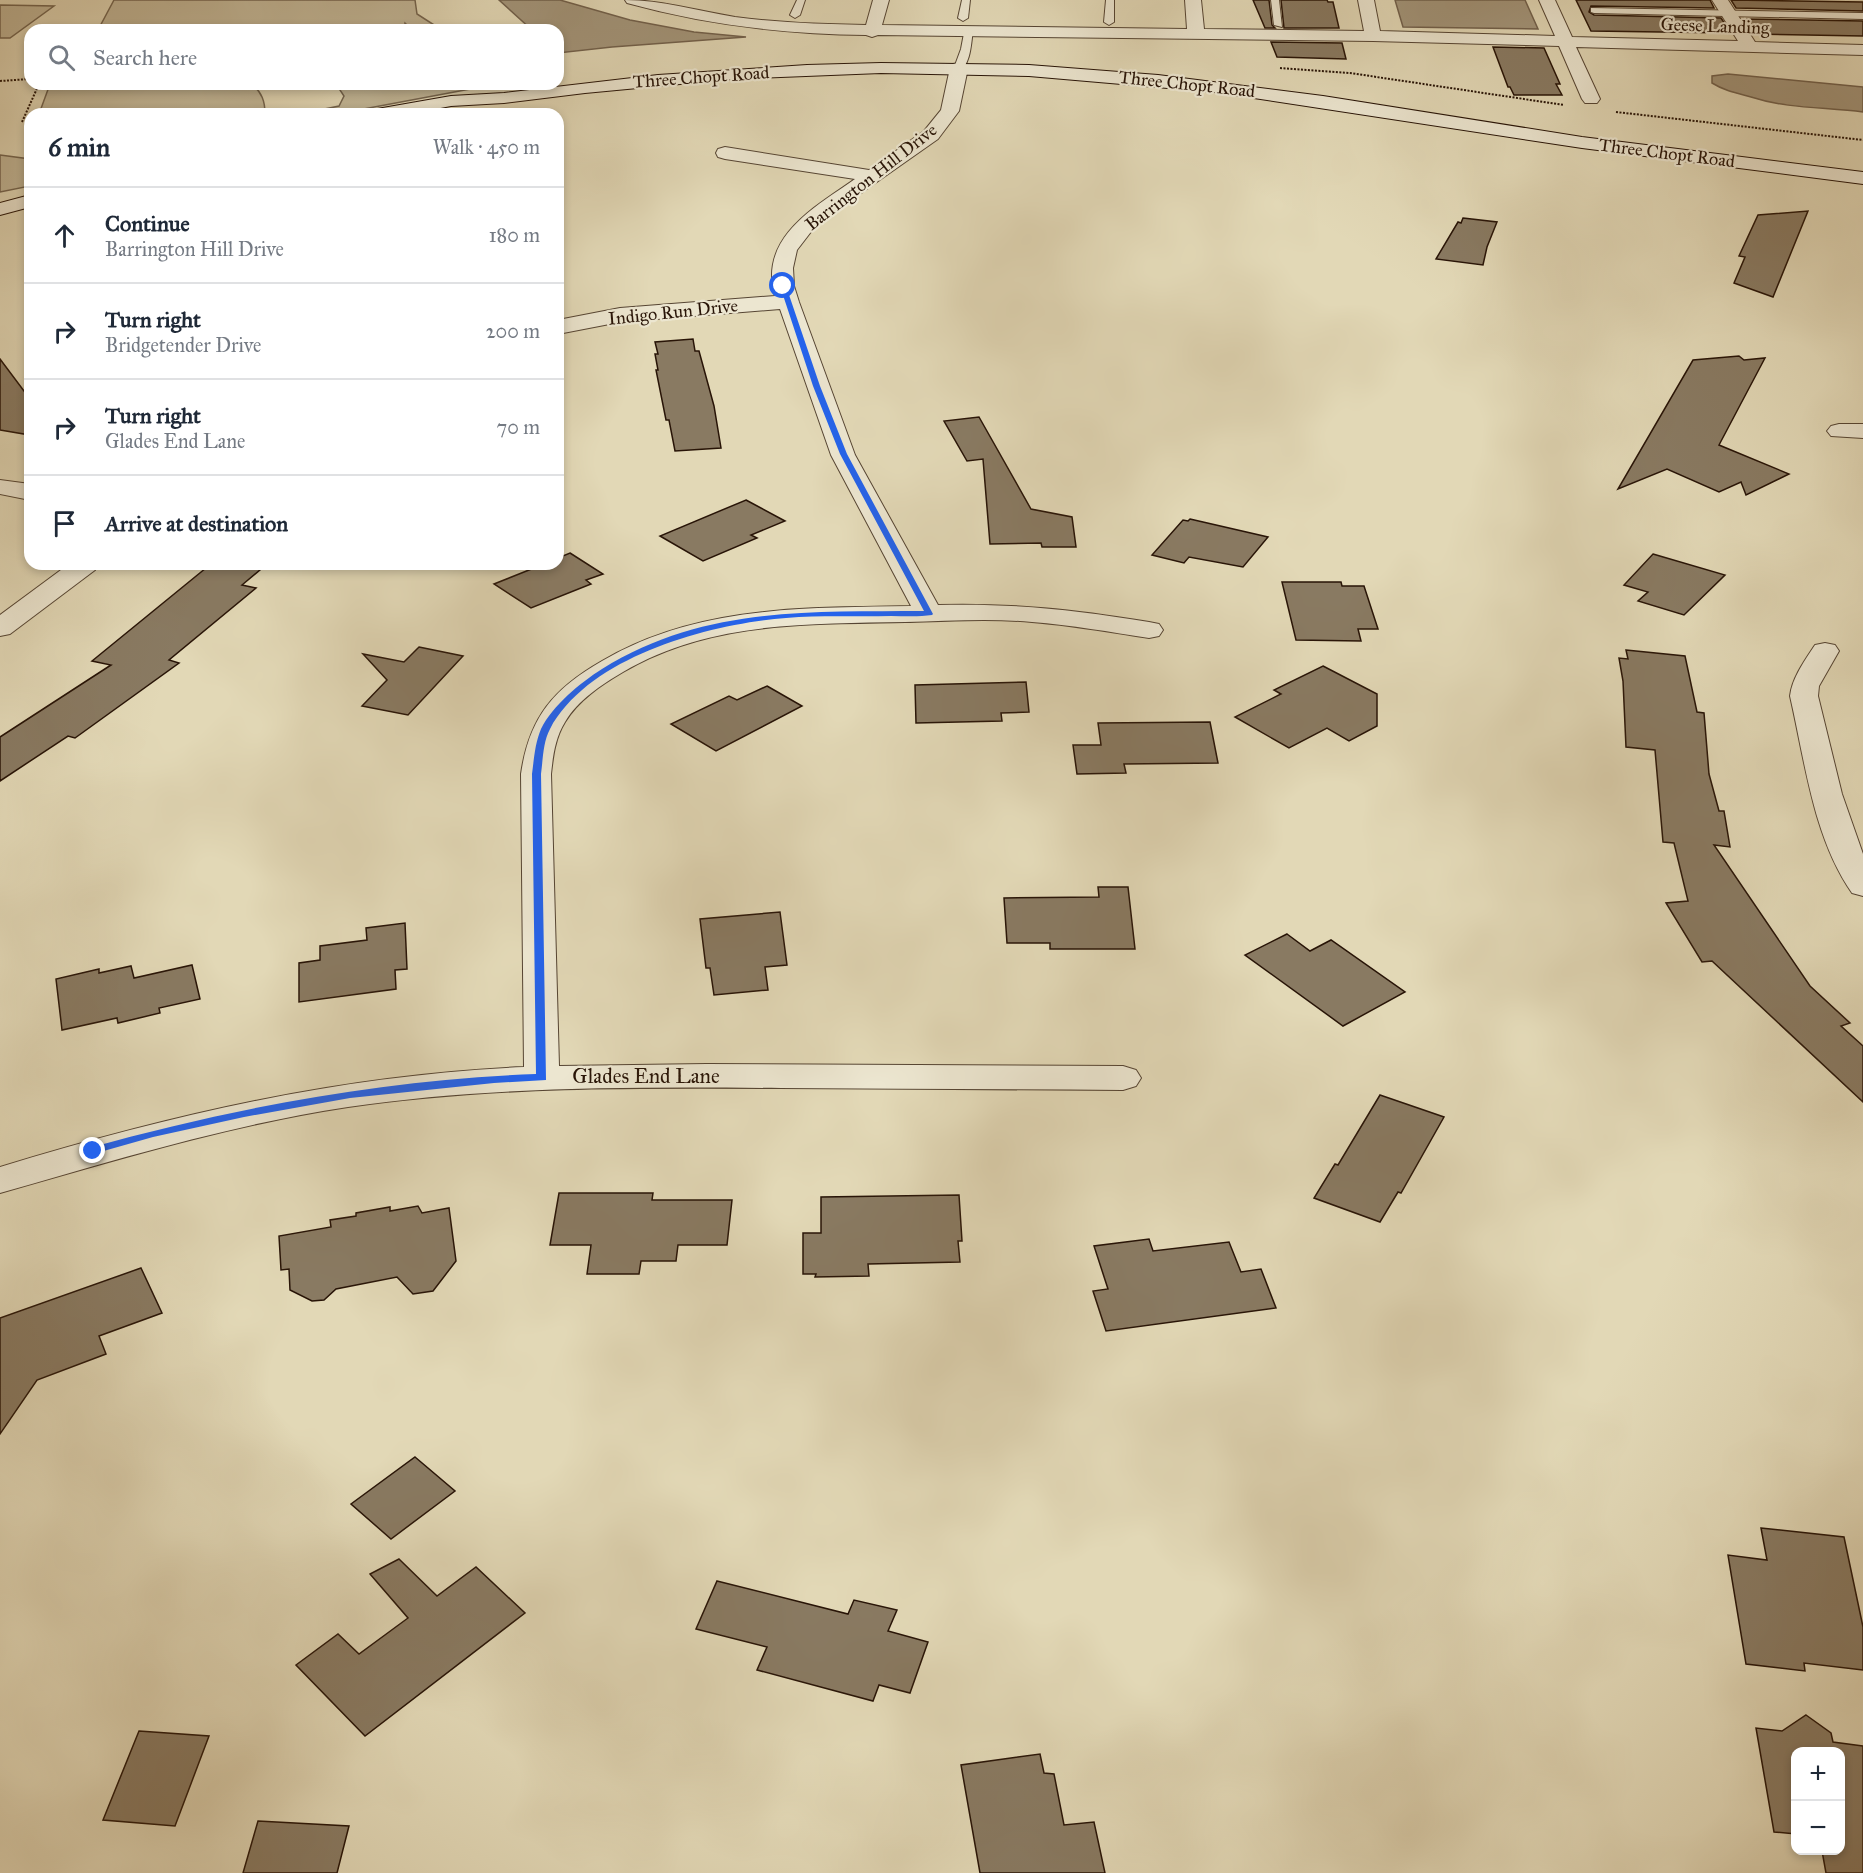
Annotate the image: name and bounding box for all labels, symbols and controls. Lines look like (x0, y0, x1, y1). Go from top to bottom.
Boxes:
street label: Geese Landing (1660, 13, 1770, 40)
search box (24, 24, 564, 90)
icon: search (45, 41, 78, 74)
text: Search here (93, 44, 197, 71)
street label: Three Chopt Road (632, 61, 770, 93)
street label: Three Chopt Road (1118, 66, 1256, 102)
street label: Barrington Hill Drive (801, 119, 942, 236)
text: 6 min (48, 131, 110, 163)
street label: Three Chopt Road (1598, 134, 1736, 172)
text: Walk · 450 m (433, 135, 540, 159)
text: Continue (105, 210, 190, 237)
icon: ahead (48, 219, 81, 252)
text: 180 m (489, 223, 540, 247)
text: Barrington Hill Drive (105, 237, 284, 261)
route start (769, 272, 795, 298)
street label: Indigo Run Drive (607, 294, 739, 331)
text: Turn right (105, 306, 201, 333)
icon: right (48, 315, 81, 348)
text: 200 m (486, 319, 540, 343)
text: Bridgetender Drive (105, 333, 261, 357)
text: Turn right (105, 402, 201, 429)
icon: right (48, 411, 81, 444)
text: 70 m (497, 415, 540, 439)
text: Glades End Lane (105, 429, 245, 453)
icon: arrive (48, 507, 81, 540)
text: Arrive at destination (105, 510, 288, 537)
street label: Glades End Lane (572, 1063, 720, 1089)
route end (79, 1137, 105, 1163)
map controls (1791, 1747, 1845, 1855)
button: + (1791, 1747, 1845, 1801)
button: − (1791, 1801, 1845, 1855)

